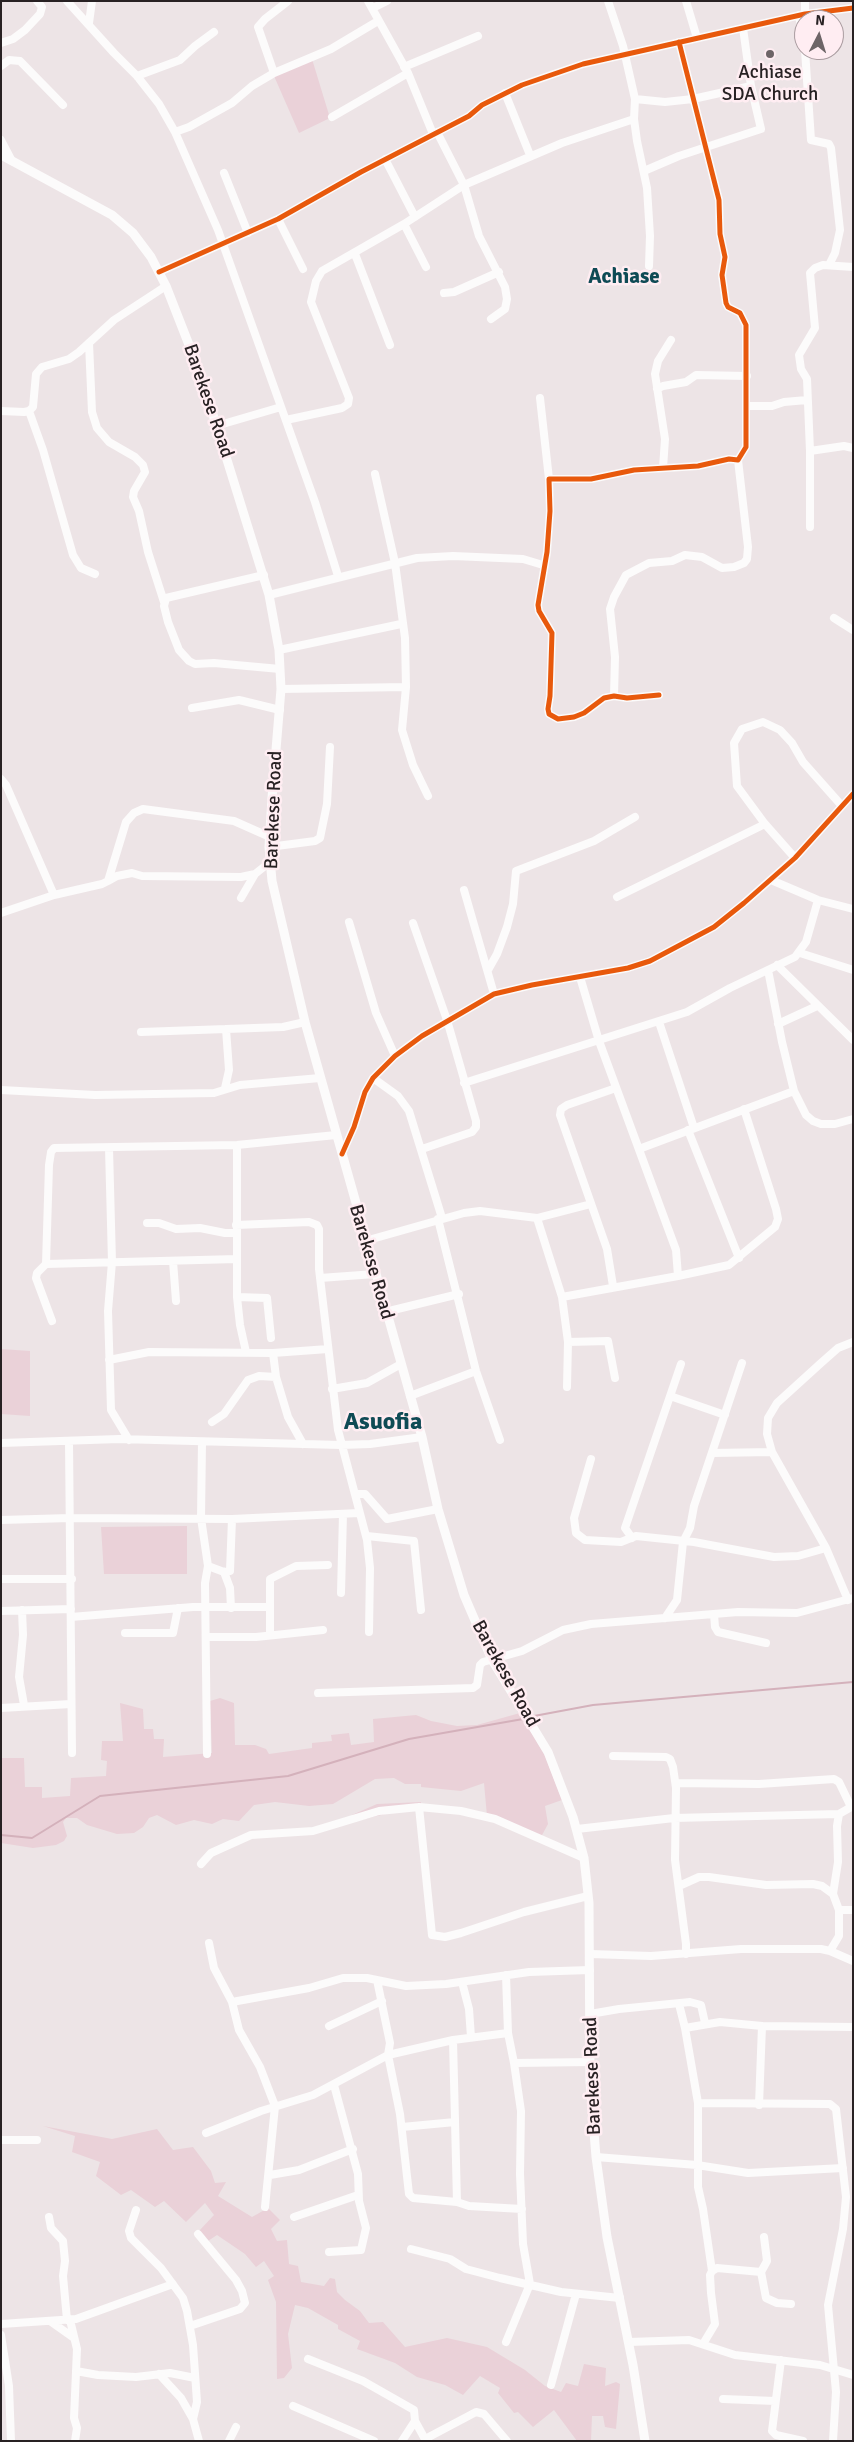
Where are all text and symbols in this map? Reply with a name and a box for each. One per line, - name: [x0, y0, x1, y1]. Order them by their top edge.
- north arrow: [794, 10, 844, 60]
- text: N: [815, 12, 826, 29]
- marker: Achiase SDA Church: [764, 48, 776, 60]
- place label: Achiase SDA Church: [722, 62, 818, 106]
- district label: Achiase: [588, 264, 660, 290]
- street label: Barekese Road: [178, 341, 238, 461]
- street label: Barekese Road: [261, 750, 287, 870]
- street label: Barekese Road: [344, 1202, 398, 1322]
- district label: Asuofia: [344, 1409, 422, 1437]
- street label: Barekese Road: [466, 1617, 544, 1731]
- street label: Barekese Road: [580, 2016, 606, 2136]

